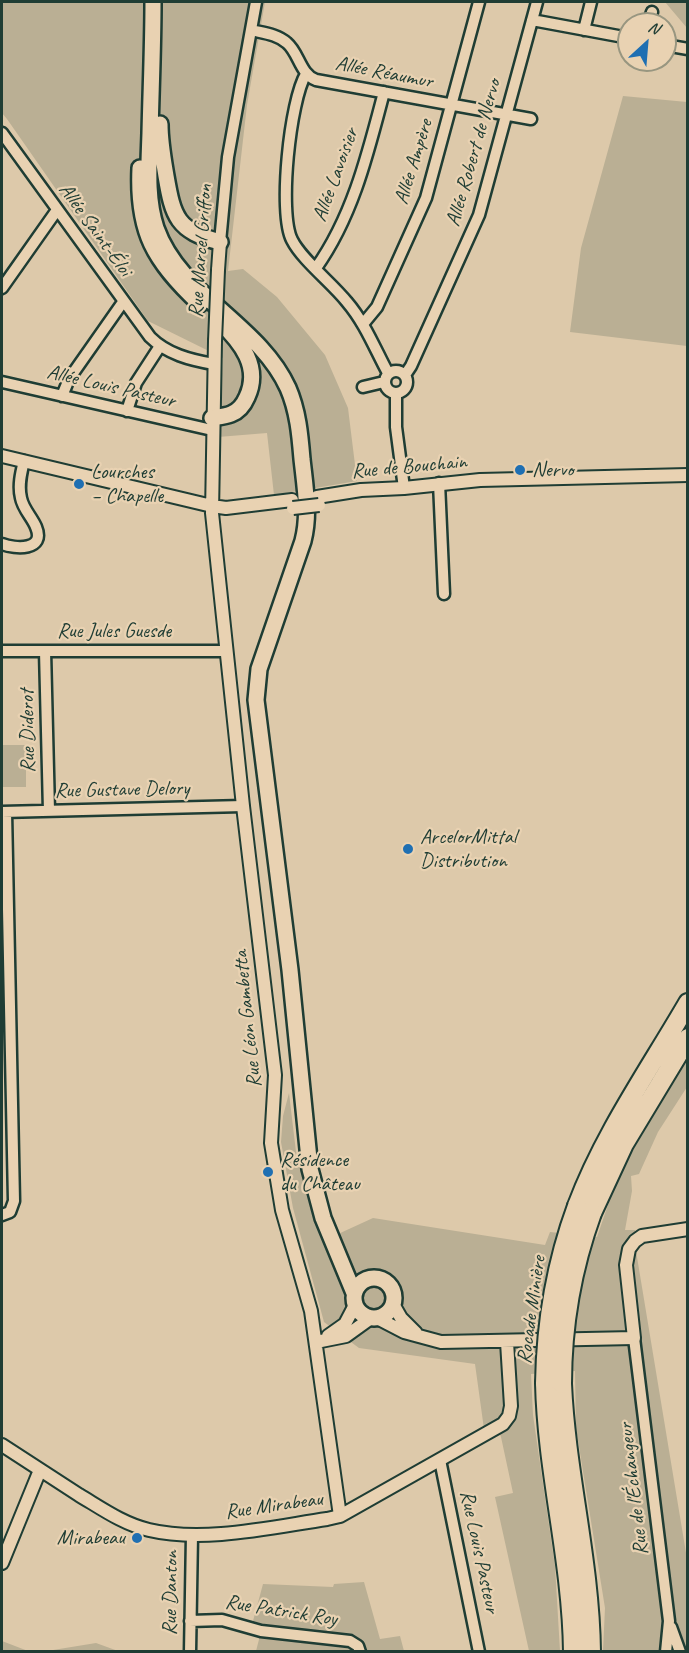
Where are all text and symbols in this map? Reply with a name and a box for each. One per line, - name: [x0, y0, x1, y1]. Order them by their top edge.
- north arrow: [617, 12, 677, 72]
- text: N: [645, 16, 663, 39]
- street label: Allée Réaumur: [333, 51, 435, 95]
- street label: Allée Robert de Nervo: [441, 76, 507, 230]
- street label: Allée Ampère: [389, 116, 439, 208]
- street label: Allée Lavoisier: [307, 125, 365, 225]
- street label: Allée Saint-Éloi: [53, 178, 137, 282]
- street label: Rue Marcel Griffon: [184, 183, 218, 319]
- street label: Allée Louis Pasteur: [44, 360, 178, 414]
- street label: Rue de Bouchain: [350, 449, 468, 485]
- place label: Nervo: [532, 457, 574, 483]
- place label: Lourches – Chapelle: [91, 459, 163, 509]
- marker: Nervo: [513, 463, 527, 477]
- marker: Lourches – Chapelle: [72, 477, 86, 491]
- street label: Rue Jules Guesde: [57, 618, 171, 644]
- street label: Rue Diderot: [15, 689, 41, 773]
- street label: Rue Gustave Delory: [54, 776, 190, 804]
- place label: ArcelorMittal Distribution: [420, 824, 516, 874]
- marker: ArcelorMittal Distribution: [401, 842, 415, 856]
- street label: Rue Léon Gambetta: [228, 949, 268, 1089]
- place label: Résidence du Château: [280, 1147, 360, 1197]
- marker: Résidence du Château: [261, 1165, 275, 1179]
- street label: Rocade Minière: [512, 1255, 552, 1365]
- street label: Rue de l'Échangeur: [613, 1421, 655, 1557]
- street label: Rue Mirabeau: [223, 1487, 325, 1525]
- street label: Rue Louis Pasteur: [454, 1488, 504, 1616]
- place label: Mirabeau: [57, 1525, 125, 1551]
- marker: Mirabeau: [130, 1531, 144, 1545]
- street label: Rue Danton: [158, 1550, 184, 1636]
- street label: Rue Patrick Roy: [223, 1590, 339, 1632]

